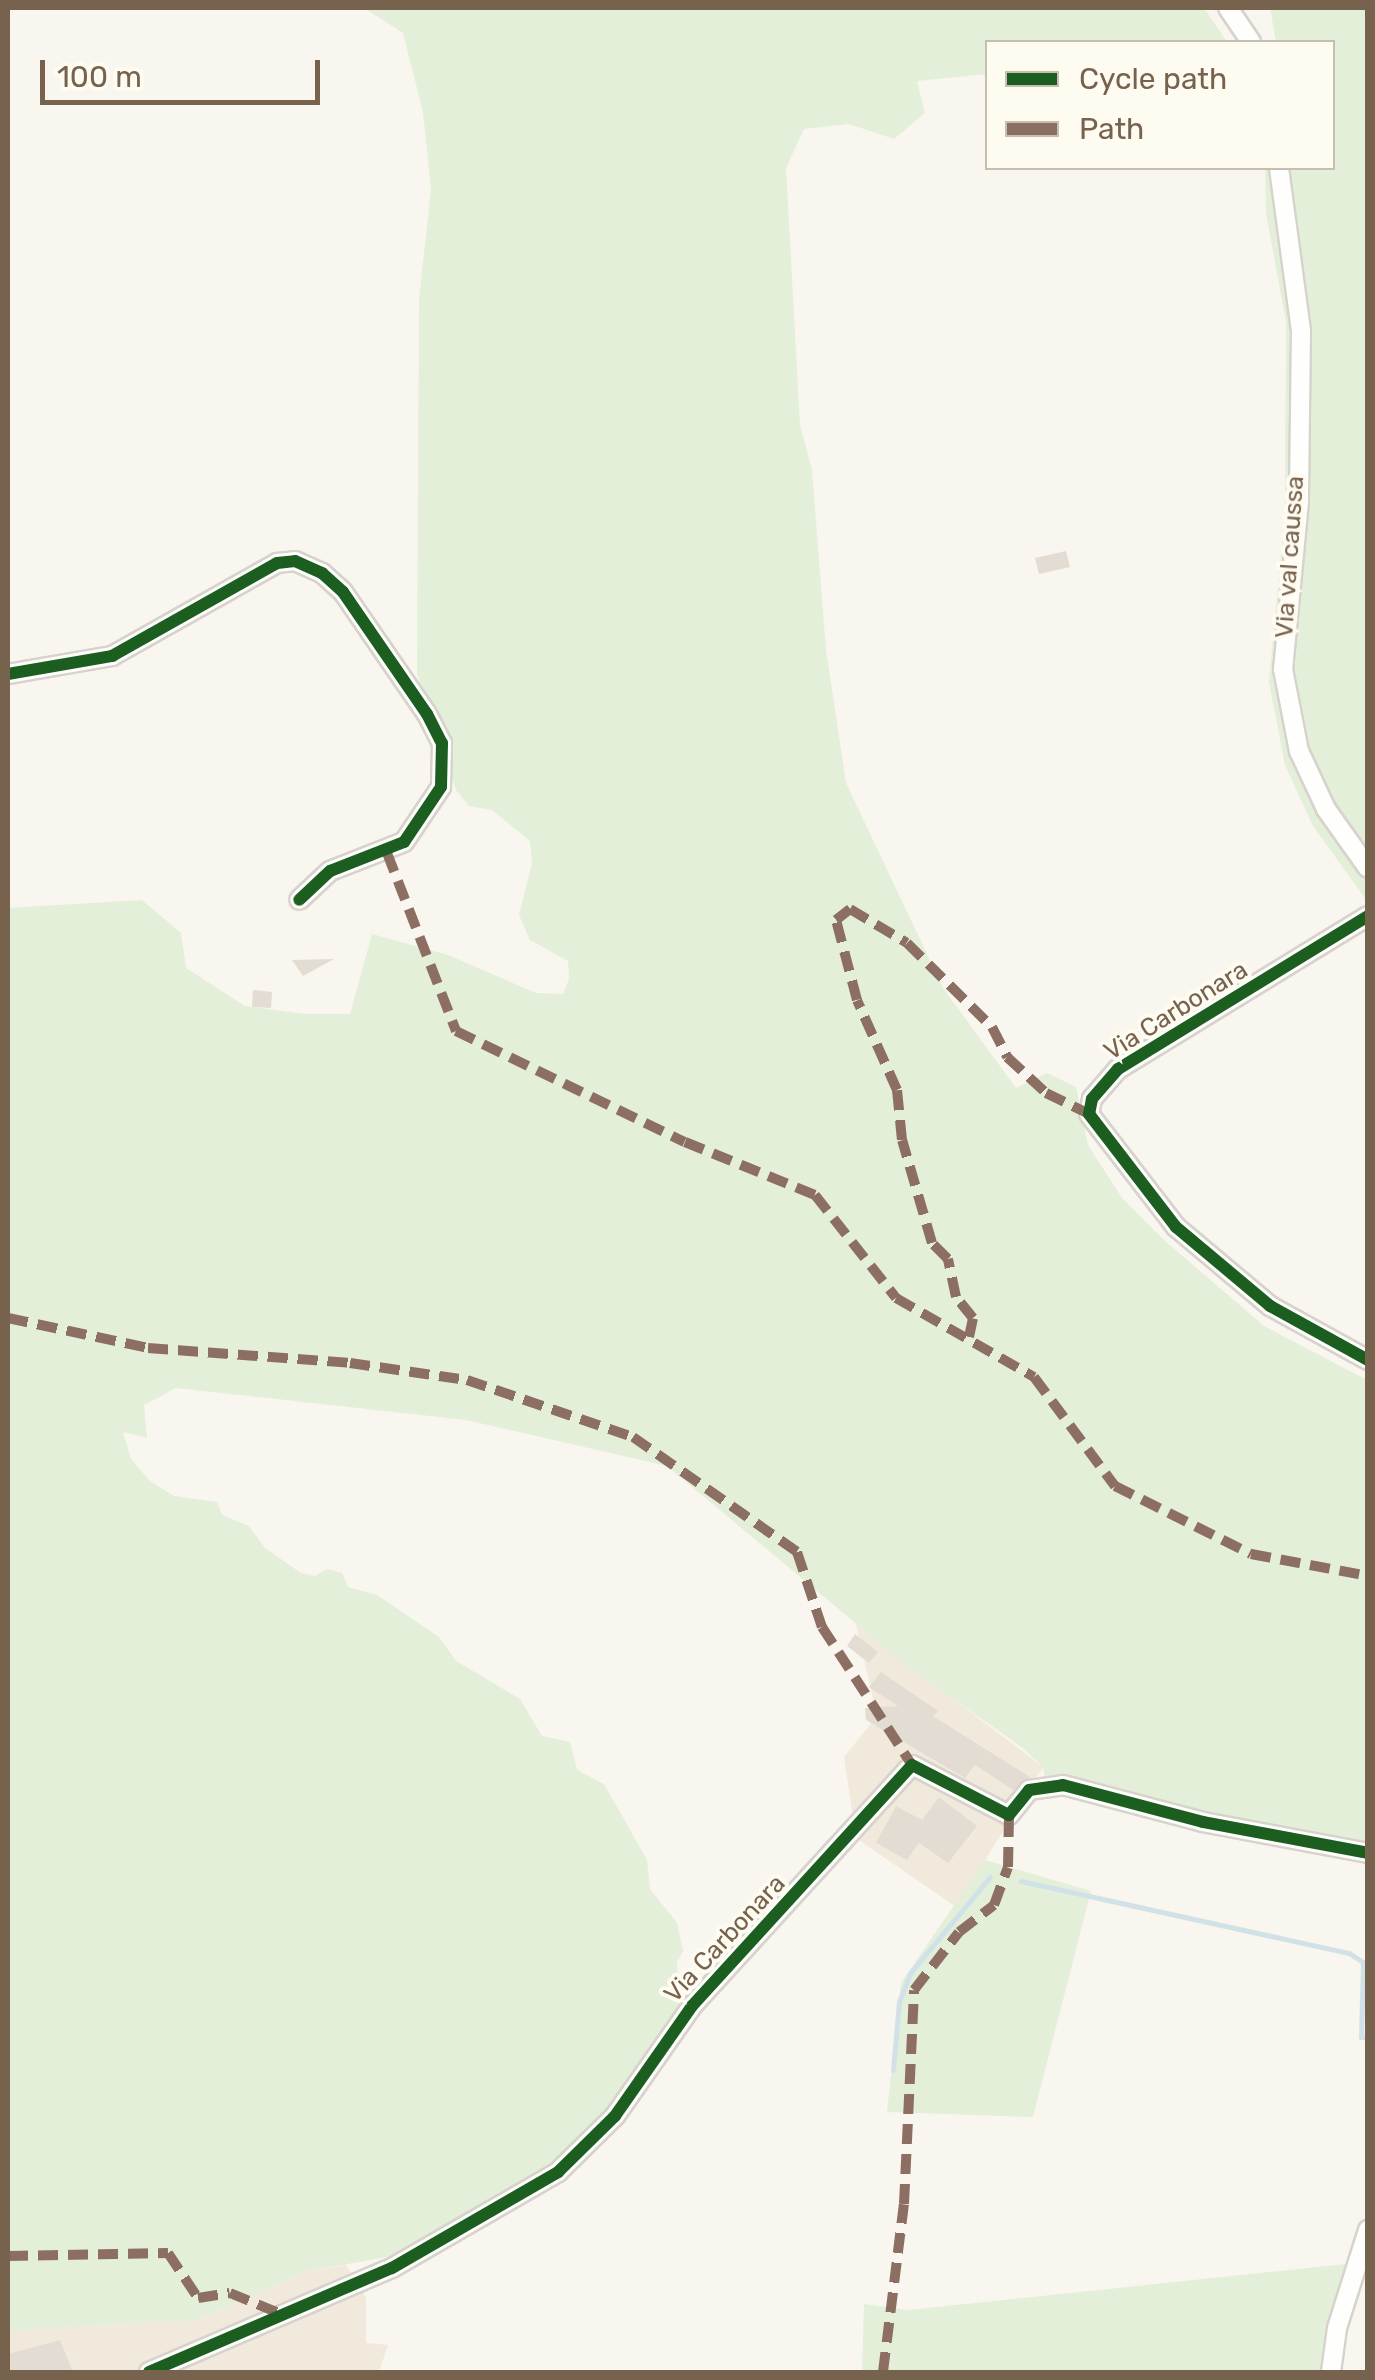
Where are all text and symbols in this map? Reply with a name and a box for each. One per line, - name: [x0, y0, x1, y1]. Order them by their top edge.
- scale bar: [45, 40, 325, 102]
- legend: [985, 40, 1335, 170]
- text: 100 m: [57, 59, 142, 95]
- text: Cycle path: [1079, 61, 1227, 97]
- text: Path: [1079, 111, 1144, 147]
- street label: Via val caussa: [1269, 474, 1311, 640]
- street label: Via Carbonara: [1099, 955, 1253, 1067]
- street label: Via Carbonara: [658, 1869, 792, 2009]

